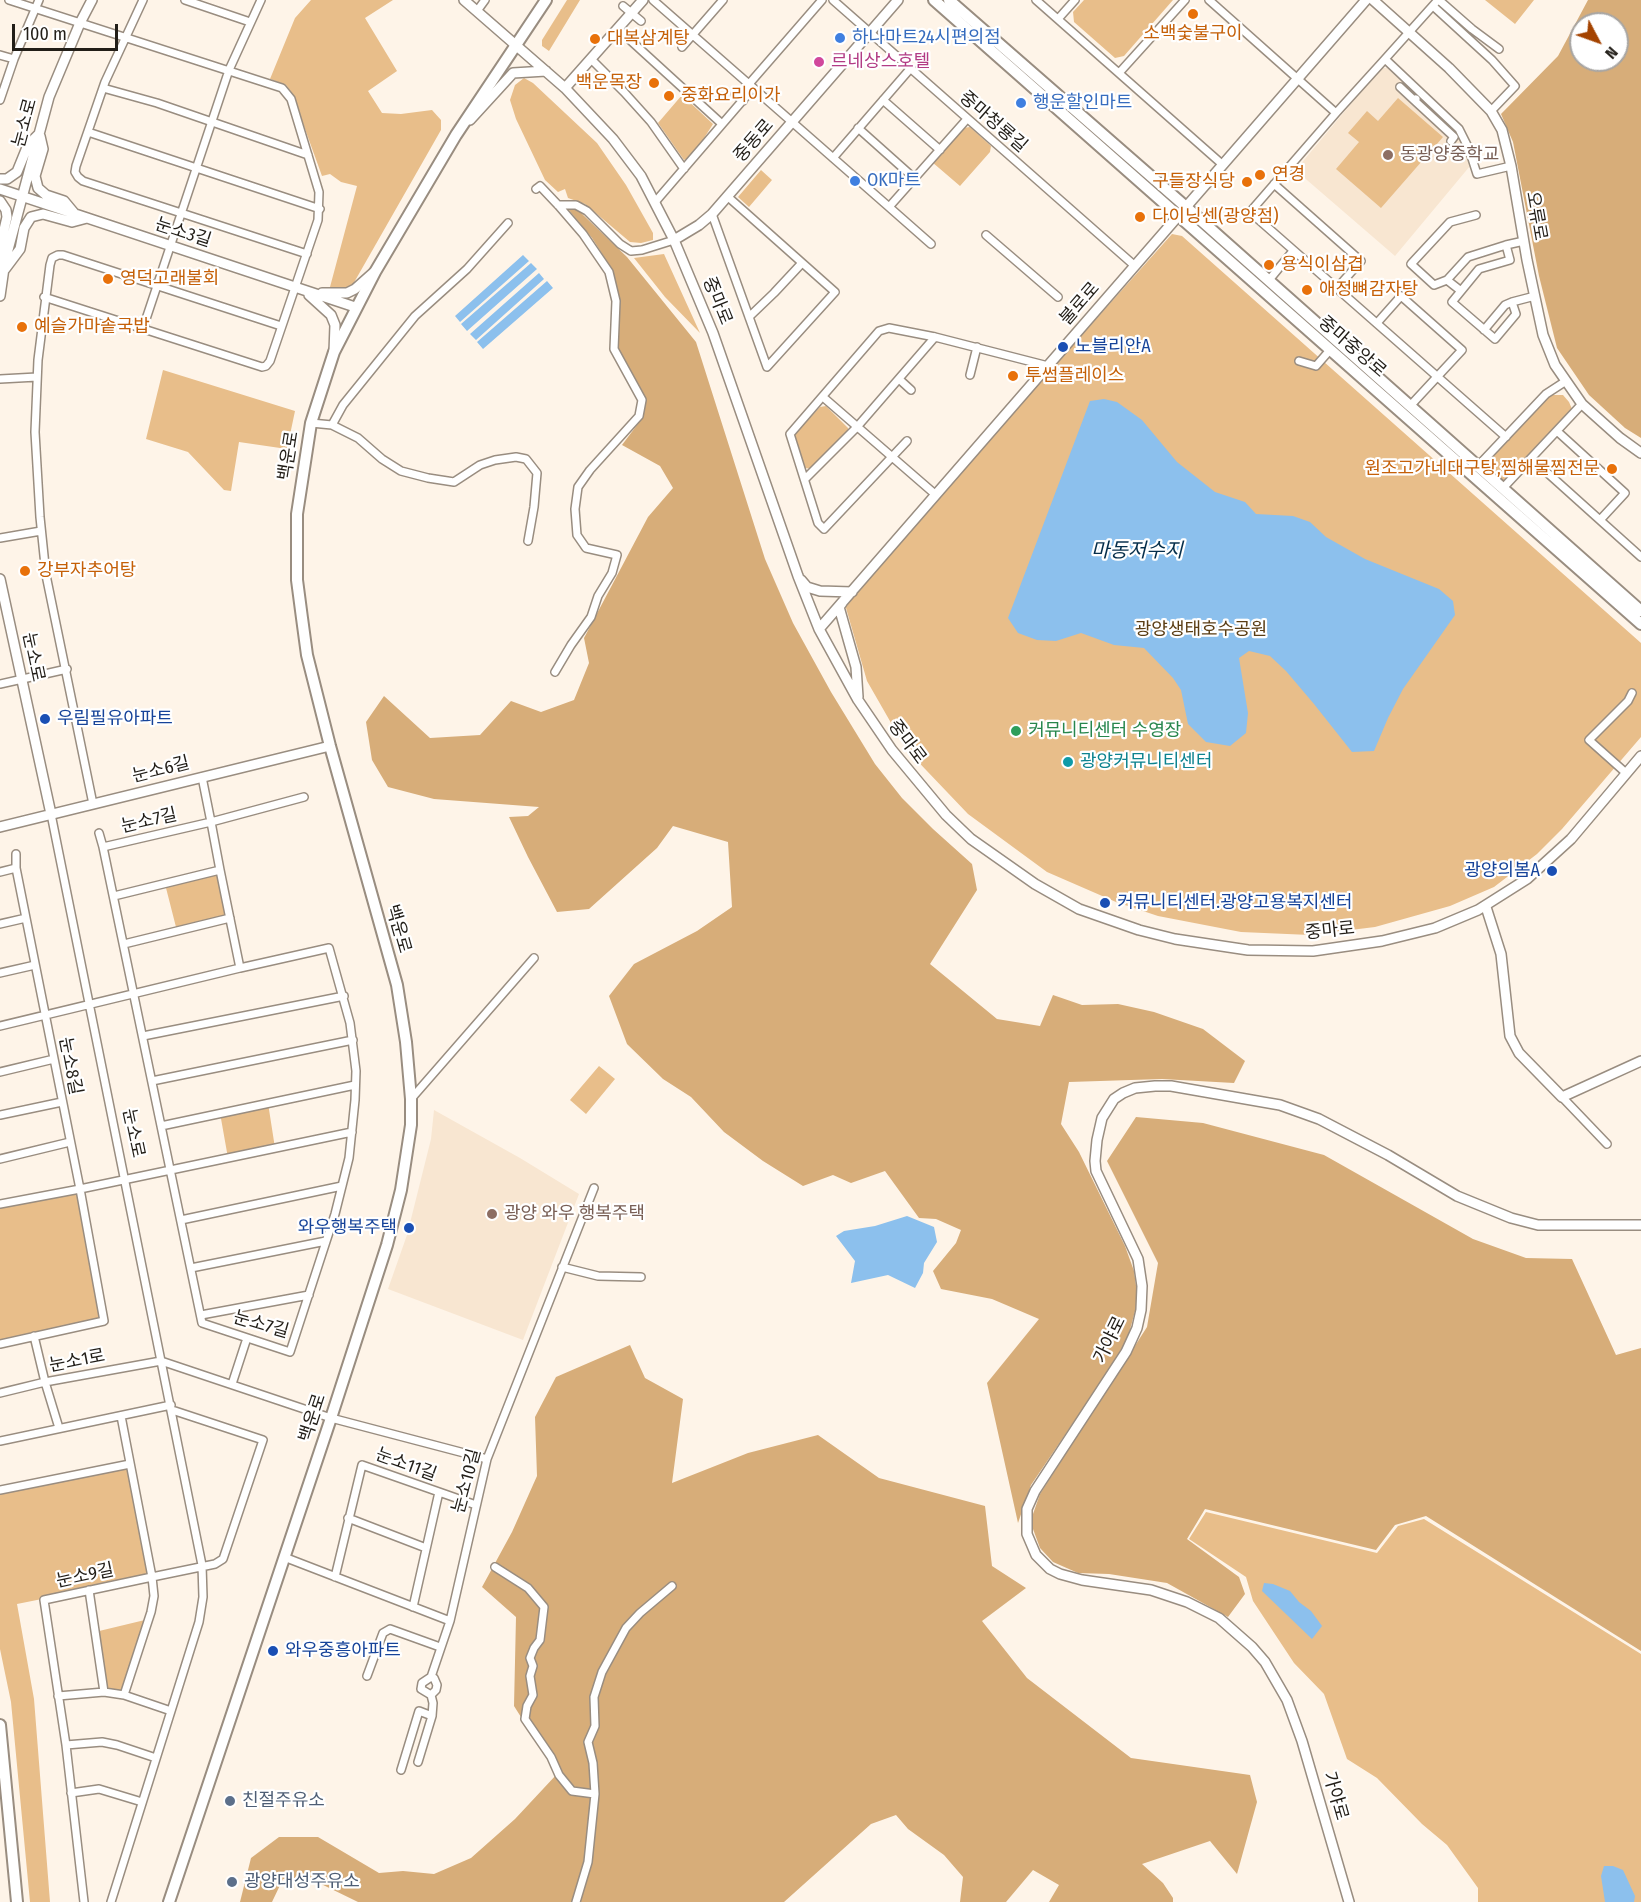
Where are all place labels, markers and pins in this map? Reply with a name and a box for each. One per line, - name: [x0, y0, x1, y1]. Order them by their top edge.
- marker: 소백숯불구이: [1186, 7, 1200, 21]
- place label: 소백숯불구이: [1143, 23, 1243, 45]
- place label: 하나마트24시편의점: [852, 27, 1001, 49]
- place label: 대복삼계탕: [607, 28, 690, 50]
- marker: 하나마트24시편의점: [833, 31, 847, 45]
- marker: 대복삼계탕: [588, 32, 602, 46]
- place label: 르네상스호텔: [831, 51, 930, 73]
- marker: 르네상스호텔: [812, 55, 826, 69]
- place label: 백운목장: [576, 72, 642, 94]
- marker: 백운목장: [647, 76, 661, 90]
- place label: 중화요리이가: [681, 85, 780, 107]
- marker: 중화요리이가: [662, 89, 676, 103]
- place label: 행운할인마트: [1033, 92, 1132, 114]
- marker: 행운할인마트: [1014, 96, 1028, 110]
- place label: 동광양중학교: [1400, 144, 1499, 166]
- marker: 동광양중학교: [1381, 148, 1395, 162]
- place label: 연경: [1272, 164, 1305, 186]
- marker: 연경: [1253, 168, 1267, 182]
- place label: OK마트: [867, 170, 921, 192]
- place label: 구들장식당: [1152, 171, 1235, 193]
- marker: OK마트: [848, 174, 862, 188]
- marker: 구들장식당: [1240, 175, 1254, 189]
- place label: 다이닝센(광양점): [1152, 206, 1279, 228]
- marker: 다이닝센(광양점): [1133, 210, 1147, 224]
- place label: 용식이삼겹: [1281, 254, 1364, 276]
- marker: 용식이삼겹: [1262, 258, 1276, 272]
- place label: 영덕고래불회: [120, 268, 219, 290]
- marker: 영덕고래불회: [101, 272, 115, 286]
- place label: 애정뼈감자탕: [1319, 279, 1418, 301]
- marker: 애정뼈감자탕: [1300, 283, 1314, 297]
- place label: 예슬가마솥국밥: [34, 316, 150, 338]
- marker: 예슬가마솥국밥: [15, 320, 29, 334]
- place label: 노블리안A: [1075, 336, 1151, 358]
- marker: 노블리안A: [1056, 340, 1070, 354]
- place label: 투썸플레이스: [1025, 365, 1124, 387]
- marker: 투썸플레이스: [1006, 369, 1020, 383]
- place label: 원조고가네대구탕,찜해물찜전문: [1364, 458, 1600, 480]
- marker: 원조고가네대구탕,찜해물찜전문: [1605, 462, 1619, 476]
- place label: 강부자추어탕: [37, 560, 136, 582]
- marker: 강부자추어탕: [18, 564, 32, 578]
- place label: 우림필유아파트: [57, 708, 173, 730]
- marker: 우림필유아파트: [38, 712, 52, 726]
- place label: 커뮤니티센터 수영장: [1028, 720, 1181, 742]
- marker: 커뮤니티센터 수영장: [1009, 724, 1023, 738]
- place label: 광양커뮤니티센터: [1080, 751, 1212, 773]
- marker: 광양커뮤니티센터: [1061, 755, 1075, 769]
- place label: 광양의봄A: [1464, 860, 1540, 882]
- marker: 광양의봄A: [1545, 864, 1559, 878]
- place label: 커뮤니티센터.광양고용복지센터: [1117, 892, 1353, 914]
- marker: 커뮤니티센터.광양고용복지센터: [1098, 896, 1112, 910]
- place label: 광양 와우 행복주택: [504, 1203, 645, 1225]
- marker: 광양 와우 행복주택: [485, 1207, 499, 1221]
- place label: 와우행복주택: [298, 1217, 397, 1239]
- marker: 와우행복주택: [402, 1221, 416, 1235]
- place label: 와우중흥아파트: [285, 1640, 401, 1662]
- marker: 와우중흥아파트: [266, 1644, 280, 1658]
- place label: 친절주유소: [242, 1790, 325, 1812]
- marker: 친절주유소: [223, 1794, 237, 1808]
- place label: 광양대성주유소: [244, 1871, 360, 1893]
- marker: 광양대성주유소: [225, 1875, 239, 1889]

